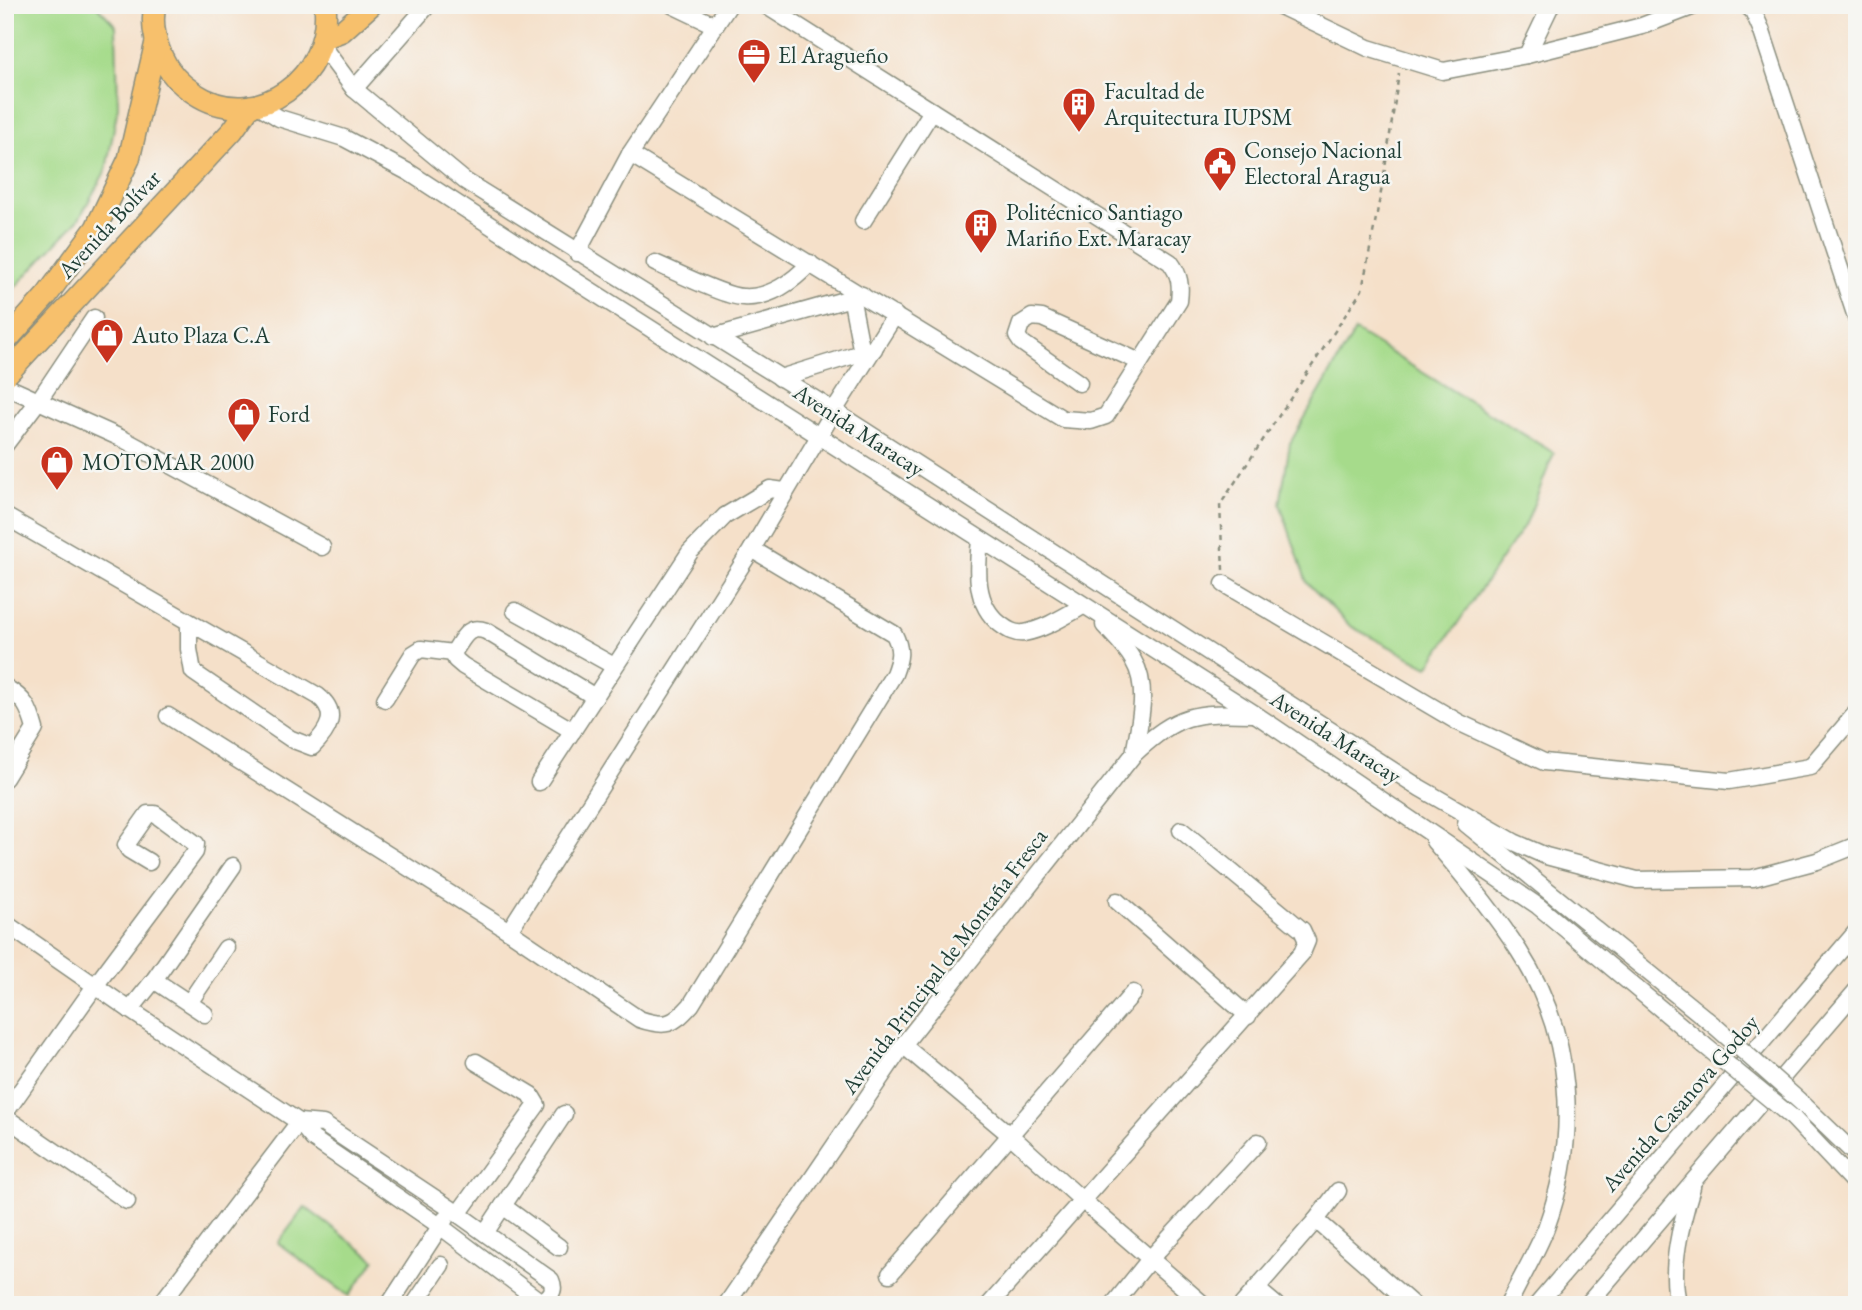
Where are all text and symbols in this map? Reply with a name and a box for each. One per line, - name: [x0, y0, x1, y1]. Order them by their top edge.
- office icon: El Aragueño: [735, 36, 773, 85]
- place label: El Aragueño: [778, 40, 889, 70]
- place label: Facultad de Arquitectura IUPSM: [1103, 76, 1292, 132]
- building icon: Facultad de Arquitectura IUPSM: [1060, 85, 1098, 134]
- place label: Consejo Nacional Electoral Aragua: [1244, 135, 1403, 191]
- public building icon: Consejo Nacional Electoral Aragua: [1201, 144, 1239, 193]
- street label: Avenida Bolívar: [50, 163, 167, 286]
- place label: Politécnico Santiago Mariño Ext. Maracay: [1006, 197, 1192, 253]
- building icon: Politécnico Santiago Mariño Ext. Maracay: [962, 206, 1000, 255]
- shop icon: Auto Plaza C.A: [88, 316, 126, 365]
- place label: Auto Plaza C.A: [131, 320, 271, 350]
- street label: Avenida Maracay: [787, 376, 931, 484]
- shop icon: Ford: [225, 395, 263, 444]
- place label: Ford: [268, 399, 310, 429]
- shop icon: MOTOMAR 2000: [38, 443, 76, 492]
- place label: MOTOMAR 2000: [82, 447, 254, 477]
- street label: Avenida Maracay: [1264, 683, 1408, 791]
- street label: Avenida Principal de Montaña Fresca: [834, 821, 1054, 1101]
- street label: Avenida Casanova Godoy: [1594, 1007, 1766, 1199]

